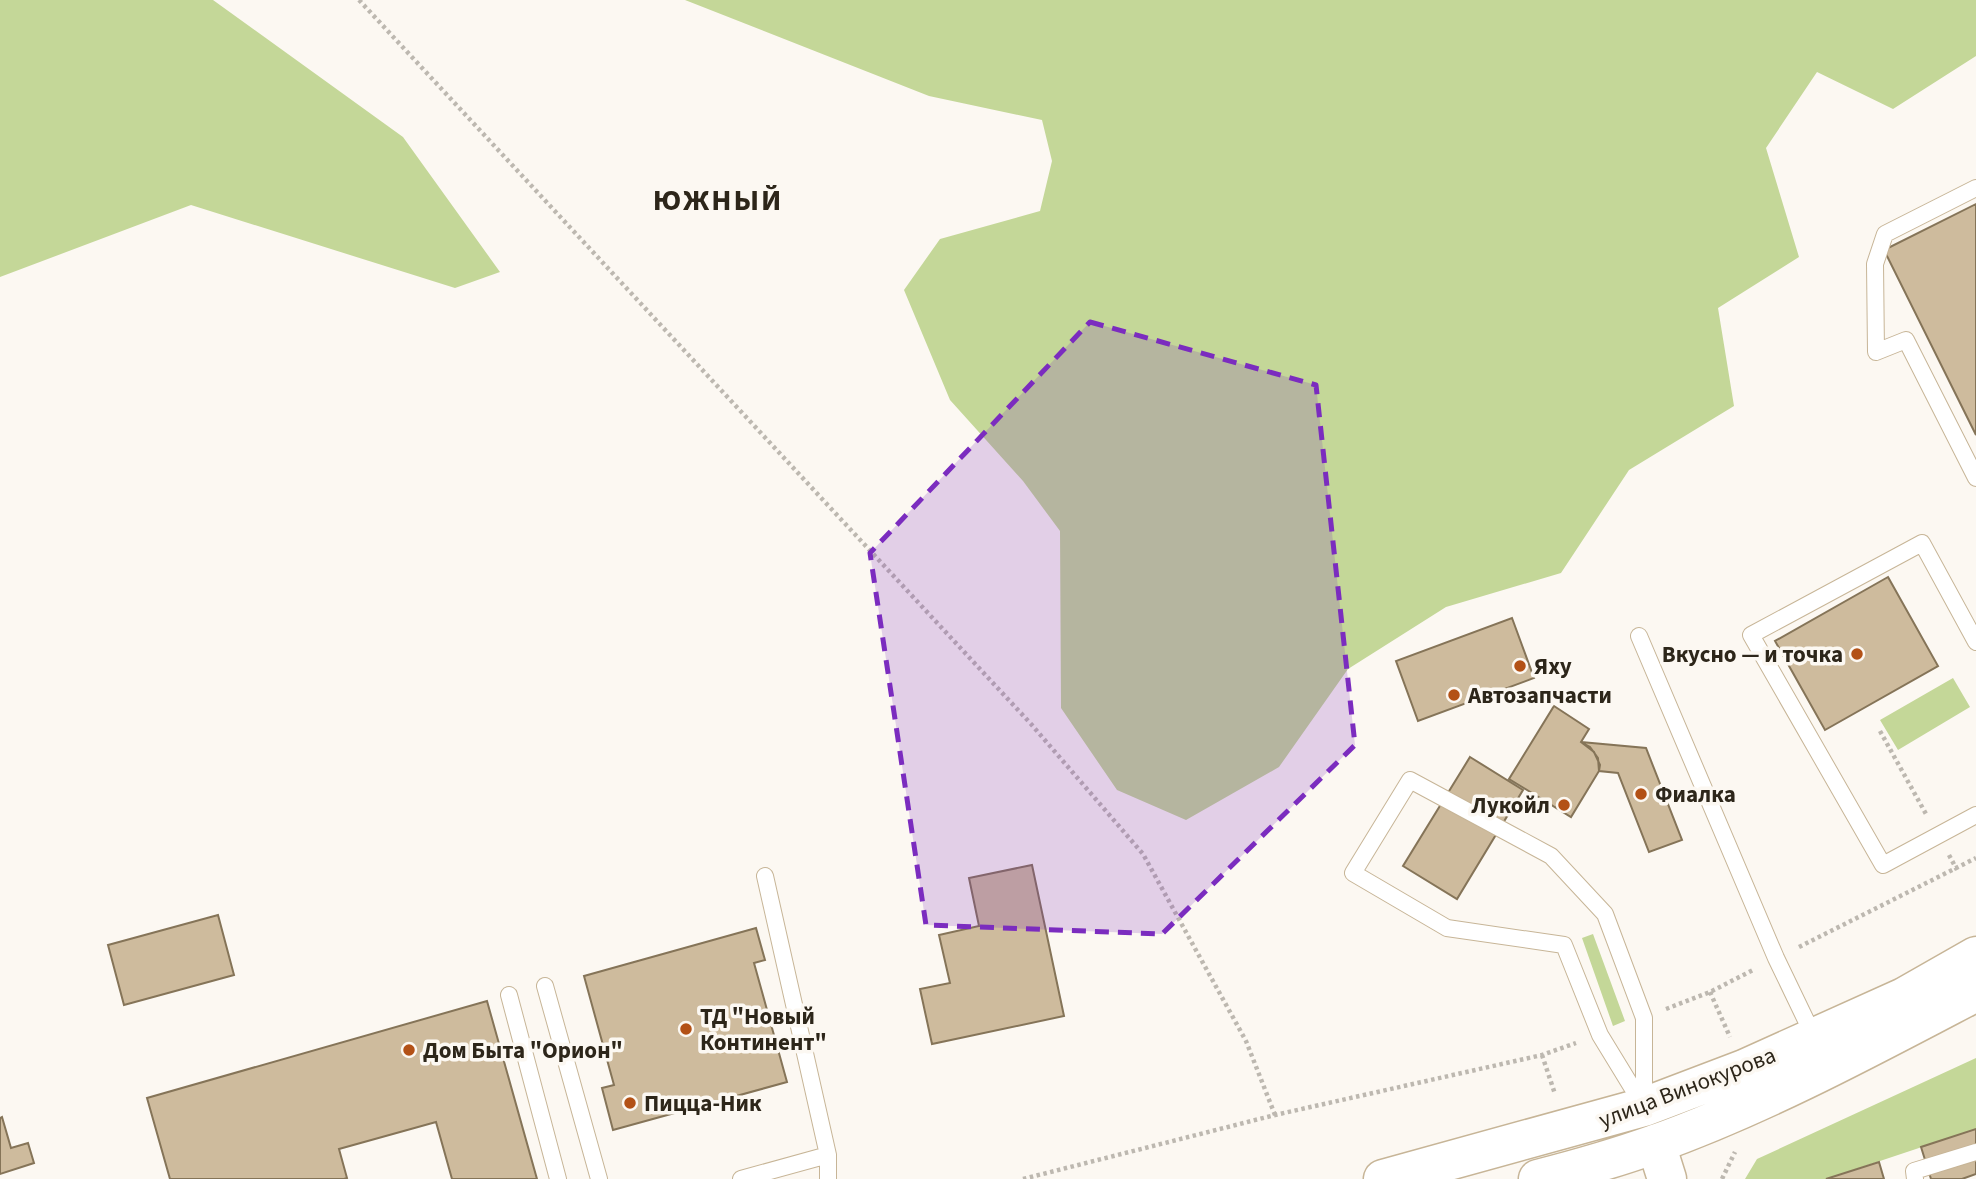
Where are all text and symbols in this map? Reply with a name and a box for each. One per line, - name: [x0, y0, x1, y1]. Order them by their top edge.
- district label: ЮЖНЫЙ: [653, 179, 783, 222]
- place label: Вкусно — и точка: [1662, 638, 1843, 671]
- marker: Вкусно — и точка: [1849, 646, 1865, 662]
- place label: Яху: [1534, 650, 1572, 683]
- marker: Яху: [1512, 658, 1528, 674]
- place label: Автозапчасти: [1467, 679, 1612, 712]
- marker: Автозапчасти: [1446, 687, 1462, 703]
- place label: Фиалка: [1655, 778, 1736, 811]
- marker: Фиалка: [1633, 786, 1649, 802]
- place label: Лукойл: [1471, 789, 1550, 822]
- marker: Лукойл: [1556, 797, 1572, 813]
- place label: ТД "Новый Континент": [700, 1000, 827, 1059]
- marker: ТД "Новый Континент": [678, 1021, 694, 1037]
- place label: Дом Быта "Орион": [423, 1034, 623, 1067]
- street label: улица Винокурова: [1594, 1039, 1780, 1136]
- marker: Дом Быта "Орион": [401, 1042, 417, 1058]
- place label: Пицца-Ник: [644, 1087, 762, 1120]
- marker: Пицца-Ник: [622, 1095, 638, 1111]

